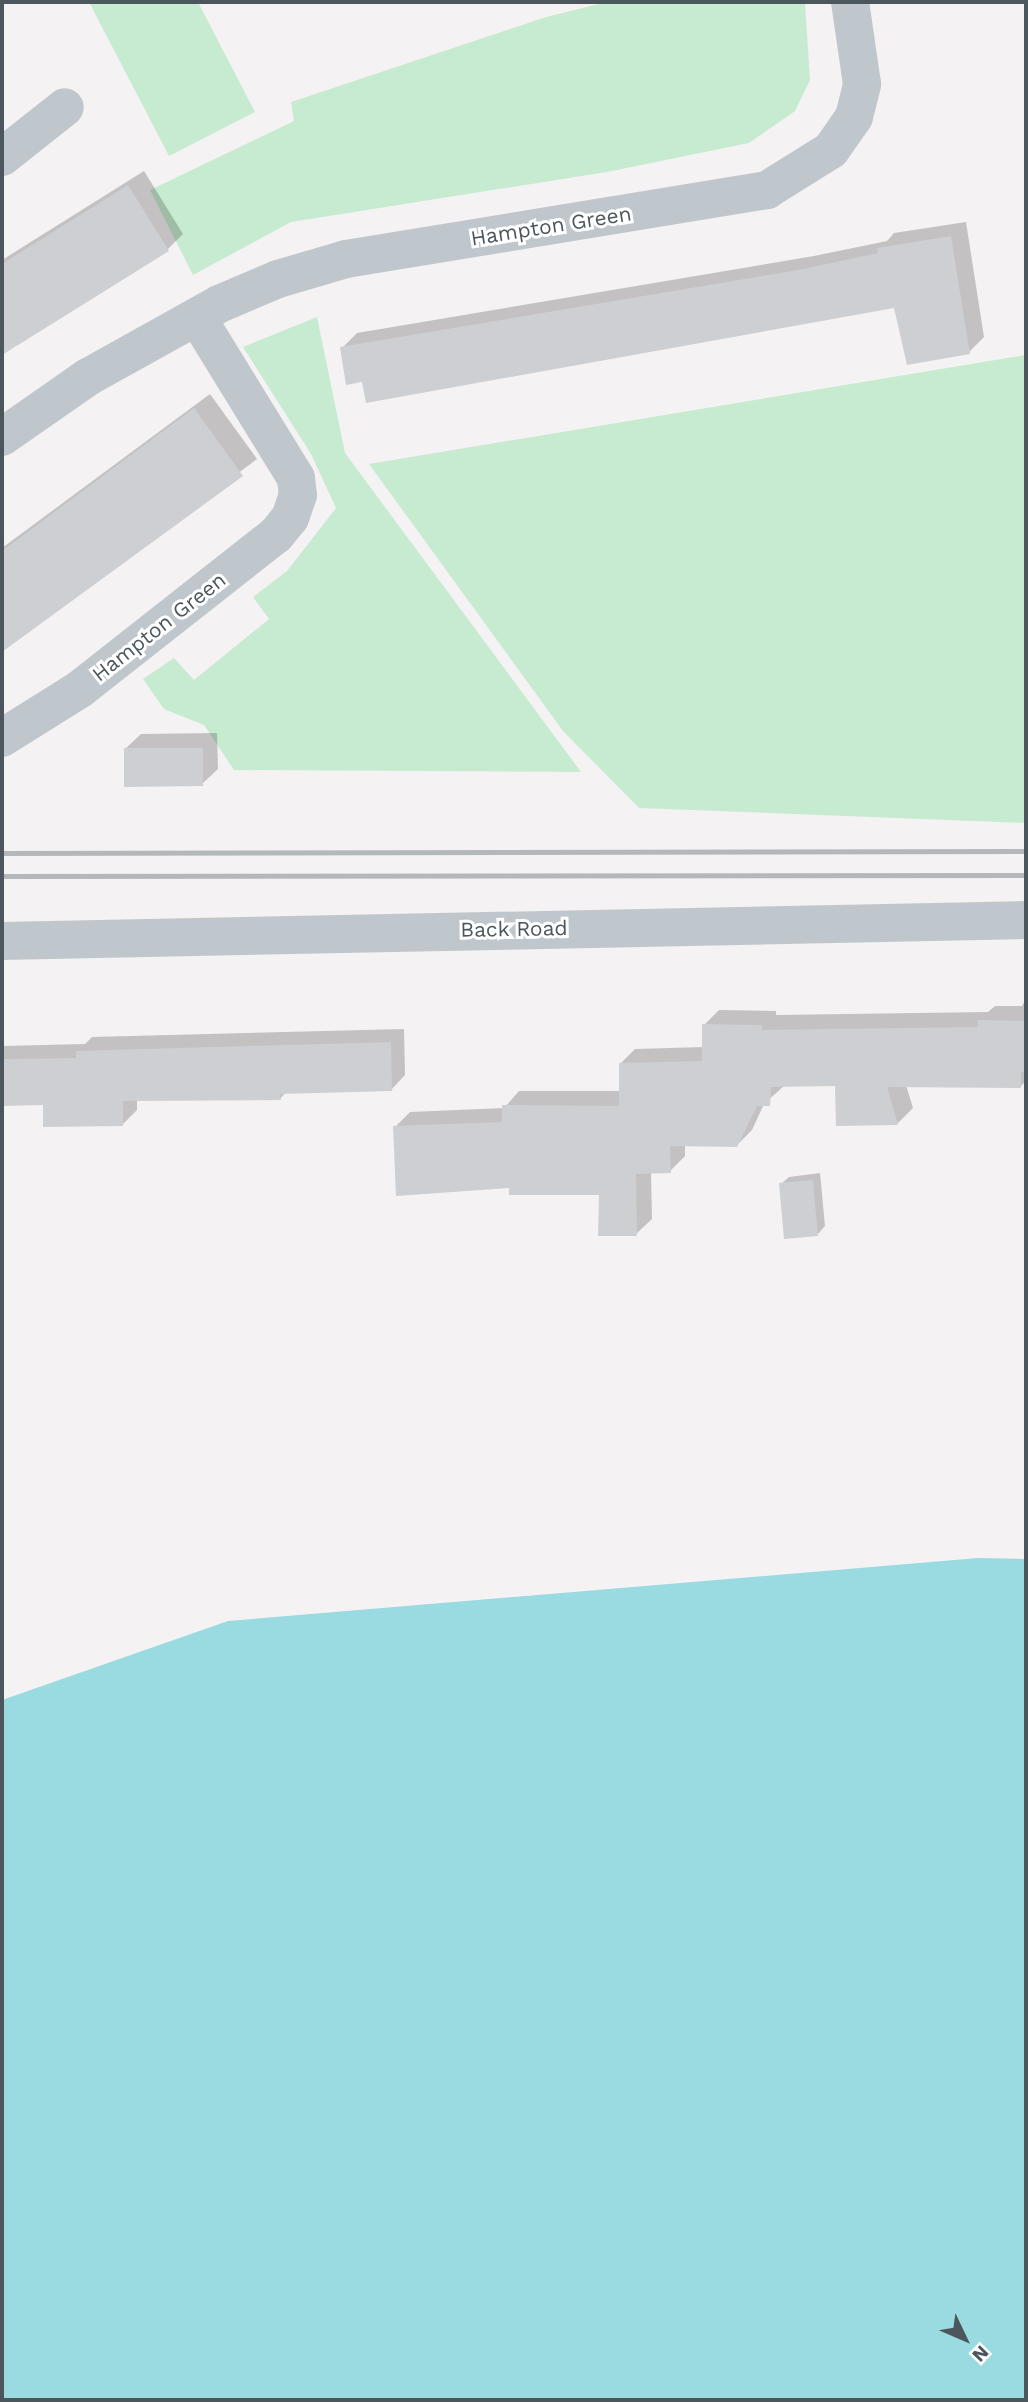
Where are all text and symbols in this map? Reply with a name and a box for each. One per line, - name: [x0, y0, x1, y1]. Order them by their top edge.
- street label: Hampton Green: [469, 201, 633, 251]
- street label: Hampton Green: [87, 567, 231, 687]
- street label: Back Road: [460, 915, 568, 943]
- north arrow: [930, 2304, 1000, 2374]
- text: N: [967, 2341, 994, 2367]

